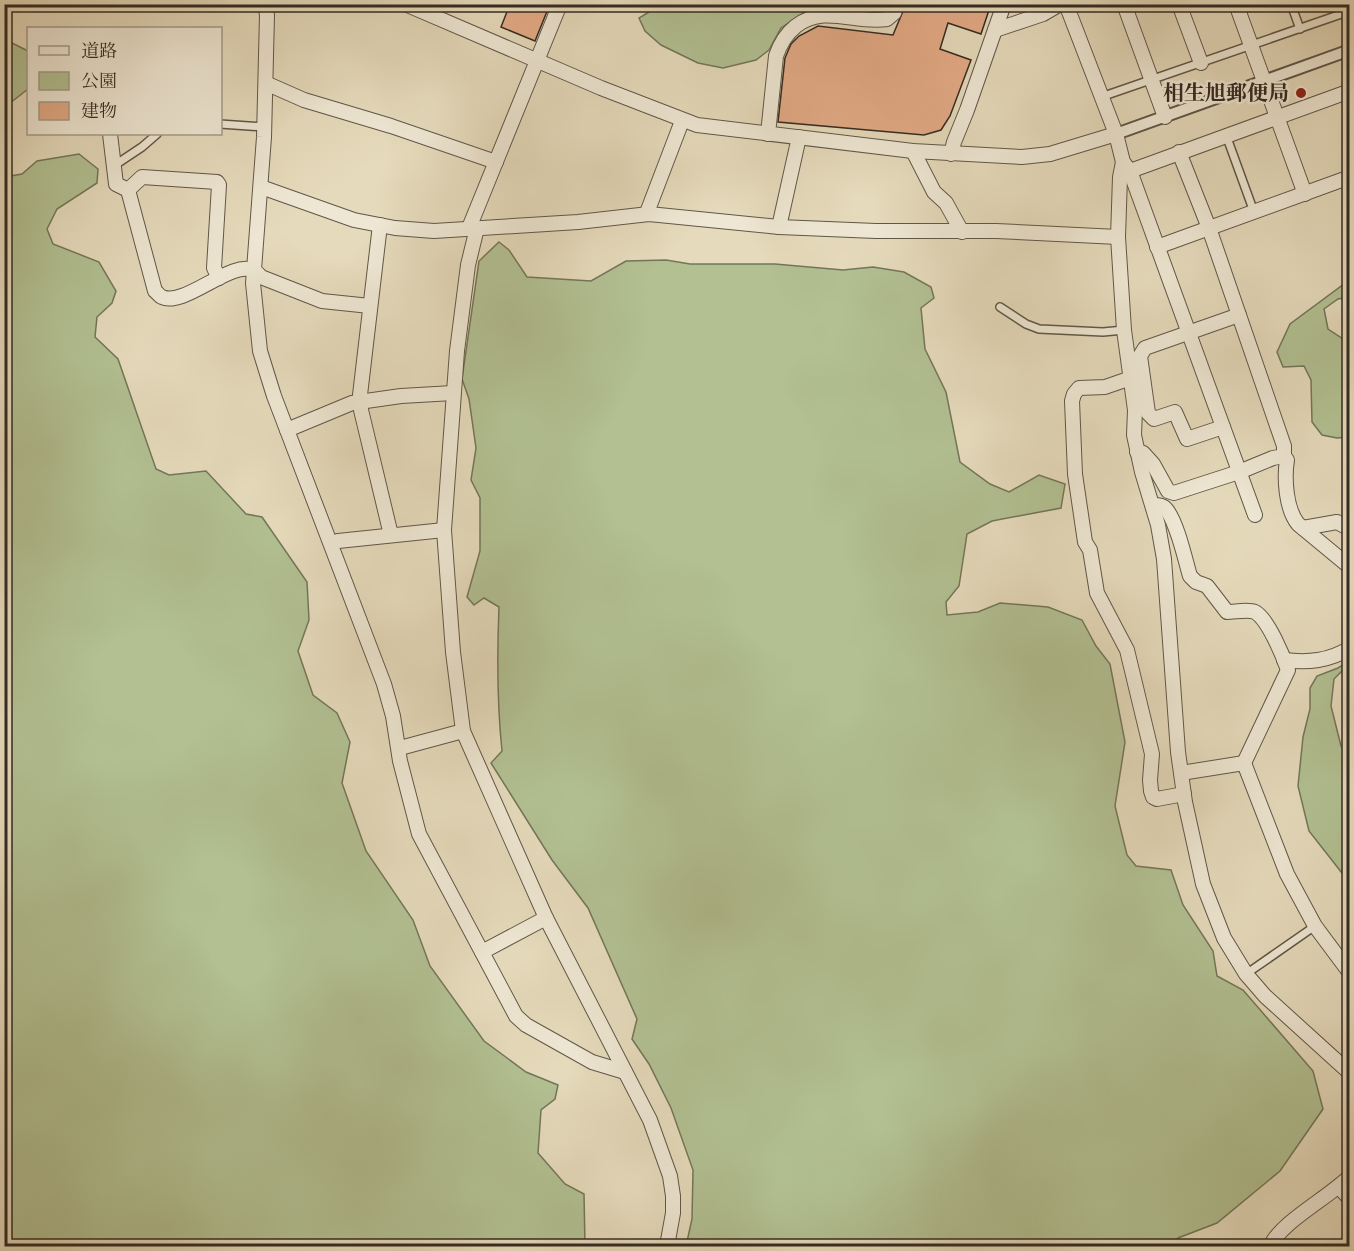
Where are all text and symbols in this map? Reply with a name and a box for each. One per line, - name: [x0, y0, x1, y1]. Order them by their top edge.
- legend: [27, 27, 222, 135]
- text: 道路: [81, 41, 117, 62]
- text: 公園: [81, 71, 117, 92]
- place label: 相生旭郵便局: [1163, 81, 1289, 105]
- marker: 相生旭郵便局: [1294, 86, 1308, 100]
- text: 建物: [81, 101, 117, 122]

